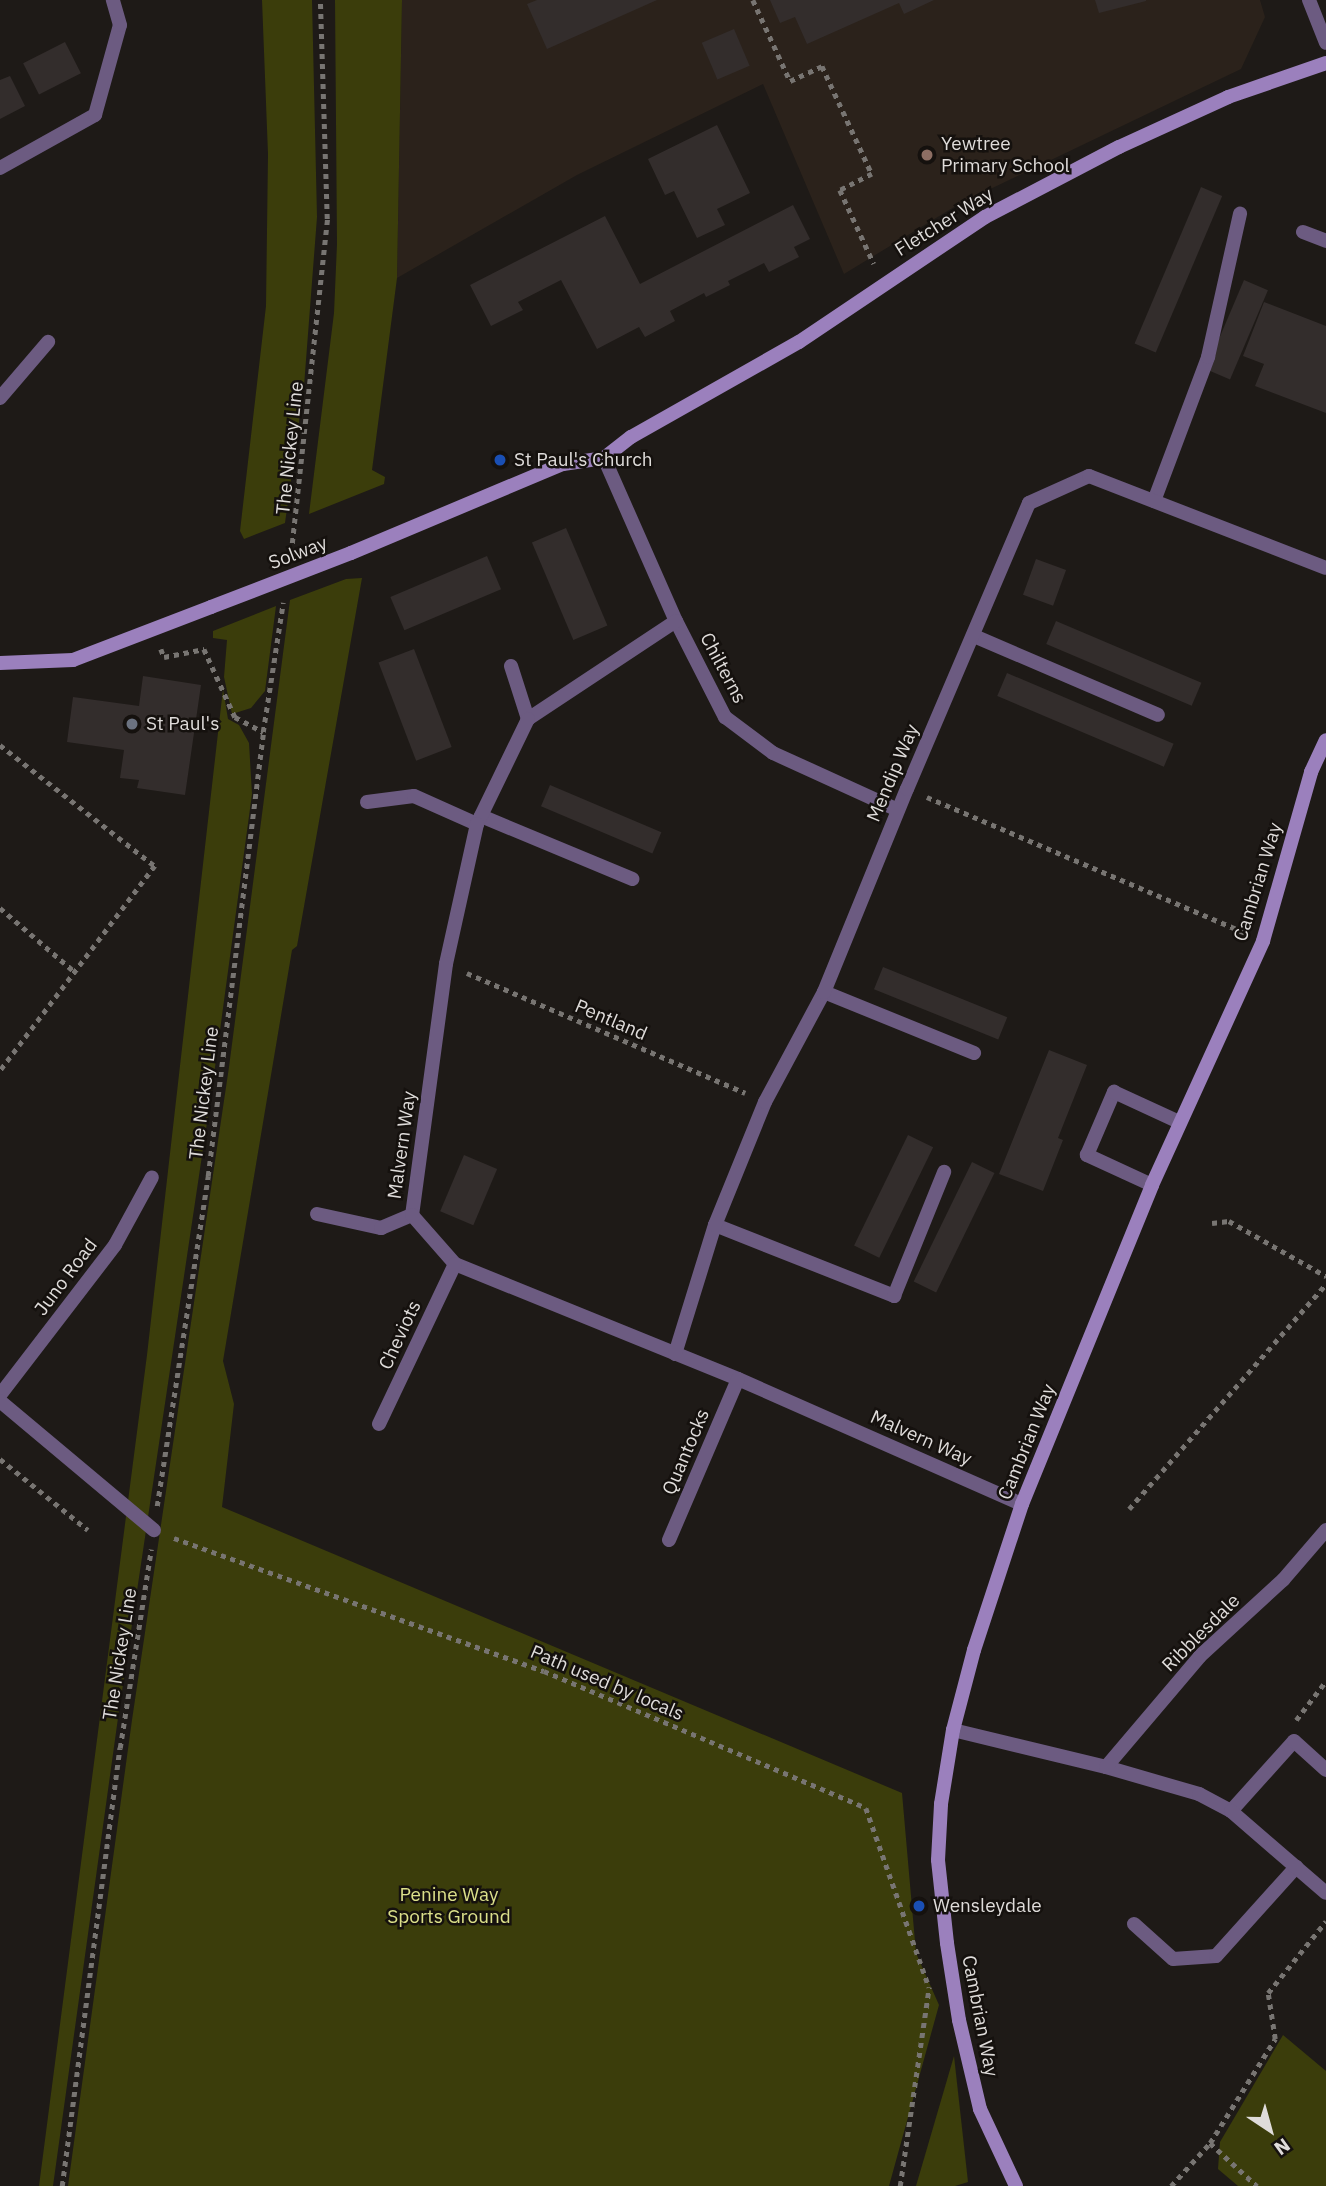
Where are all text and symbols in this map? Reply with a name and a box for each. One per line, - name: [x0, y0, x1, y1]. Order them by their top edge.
- place label: Yewtree Primary School: [941, 133, 1070, 177]
- marker: Yewtree Primary School: [919, 147, 935, 163]
- street label: Fletcher Way: [891, 183, 997, 261]
- street label: The Nickey Line: [272, 380, 308, 516]
- place label: St Paul's Church: [514, 449, 653, 471]
- marker: St Paul's Church: [492, 452, 508, 468]
- street label: Solway: [266, 531, 330, 575]
- street label: Chilterns: [695, 629, 751, 707]
- place label: St Paul's: [146, 713, 219, 735]
- marker: St Paul's: [124, 716, 140, 732]
- street label: Mendip Way: [862, 721, 924, 825]
- street label: Cambrian Way: [1229, 820, 1287, 944]
- street label: Pentland: [571, 995, 651, 1045]
- street label: The Nickey Line: [185, 1025, 223, 1161]
- street label: Malvern Way: [383, 1090, 421, 1200]
- street label: Juno Road: [30, 1234, 102, 1320]
- street label: Cheviots: [374, 1297, 426, 1373]
- street label: Cambrian Way: [993, 1381, 1061, 1503]
- street label: Malvern Way: [867, 1405, 975, 1471]
- street label: Quantocks: [658, 1406, 714, 1498]
- street label: The Nickey Line: [98, 1586, 142, 1722]
- street label: Ribblesdale: [1157, 1589, 1245, 1677]
- street label: Path used by locals: [527, 1640, 687, 1726]
- park label: Penine Way Sports Ground: [387, 1884, 511, 1928]
- place label: Wensleydale: [933, 1895, 1042, 1917]
- marker: Wensleydale: [911, 1898, 927, 1914]
- street label: Cambrian Way: [957, 1953, 1003, 2079]
- north arrow: [1235, 2095, 1305, 2165]
- text: N: [1270, 2133, 1295, 2161]

